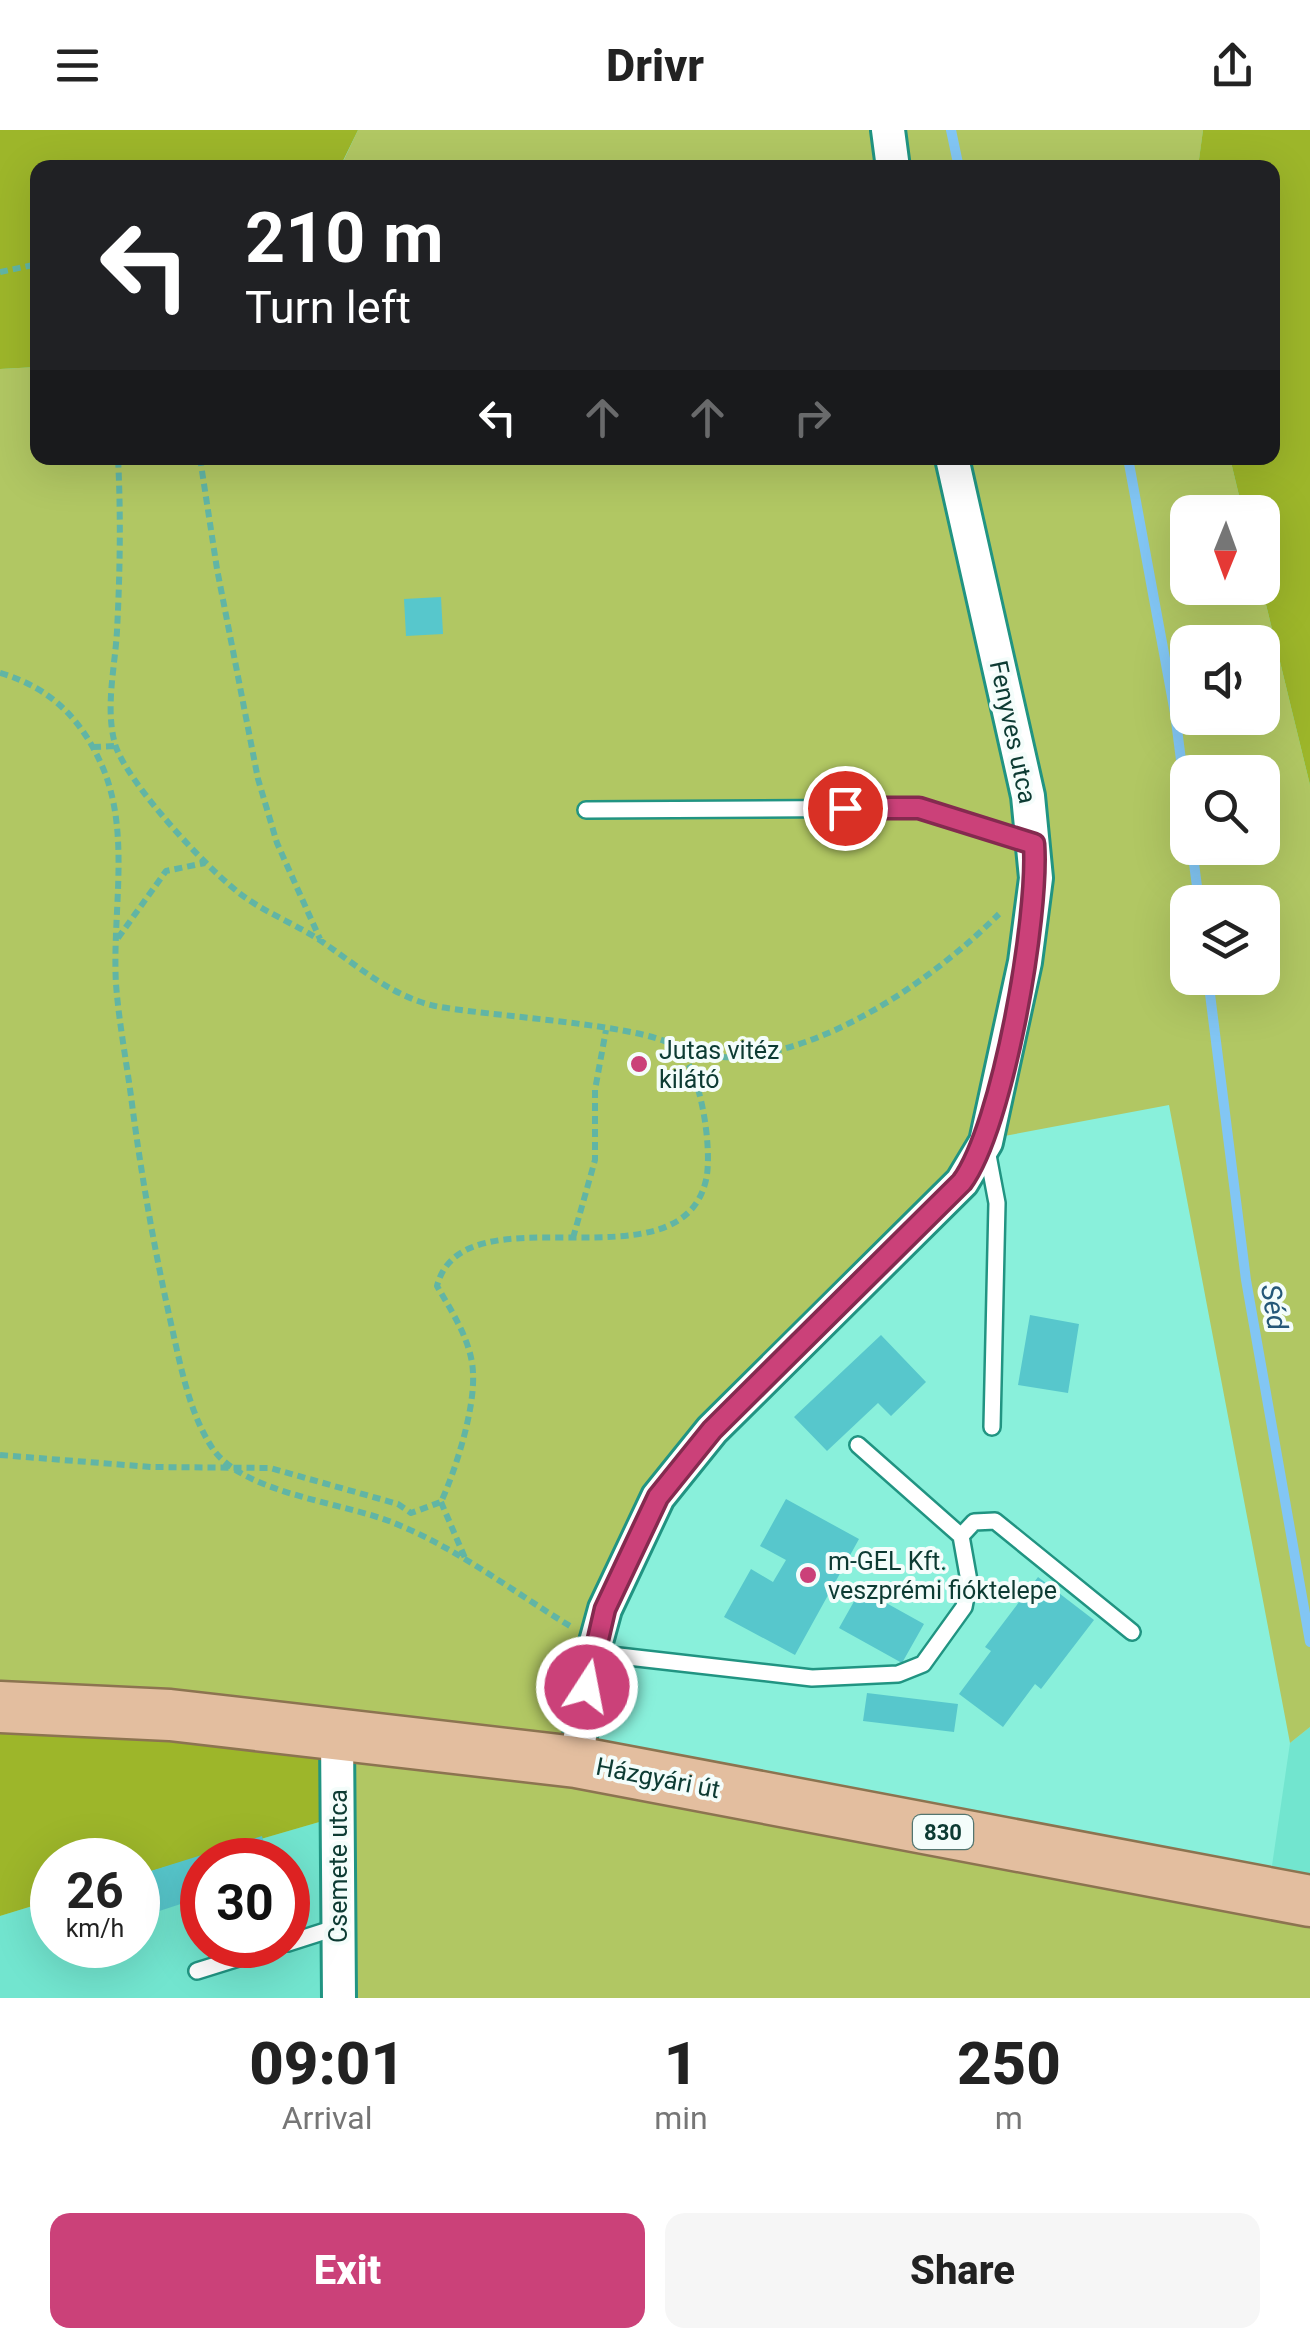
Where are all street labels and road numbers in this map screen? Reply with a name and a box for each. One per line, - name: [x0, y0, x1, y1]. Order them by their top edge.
- street label: Fenyves utca: [984, 658, 1042, 806]
- street label: Házgyári út: [594, 1752, 722, 1804]
- street label: Csemete utca: [324, 1789, 353, 1943]
- road number: 830: [913, 1815, 973, 1849]

